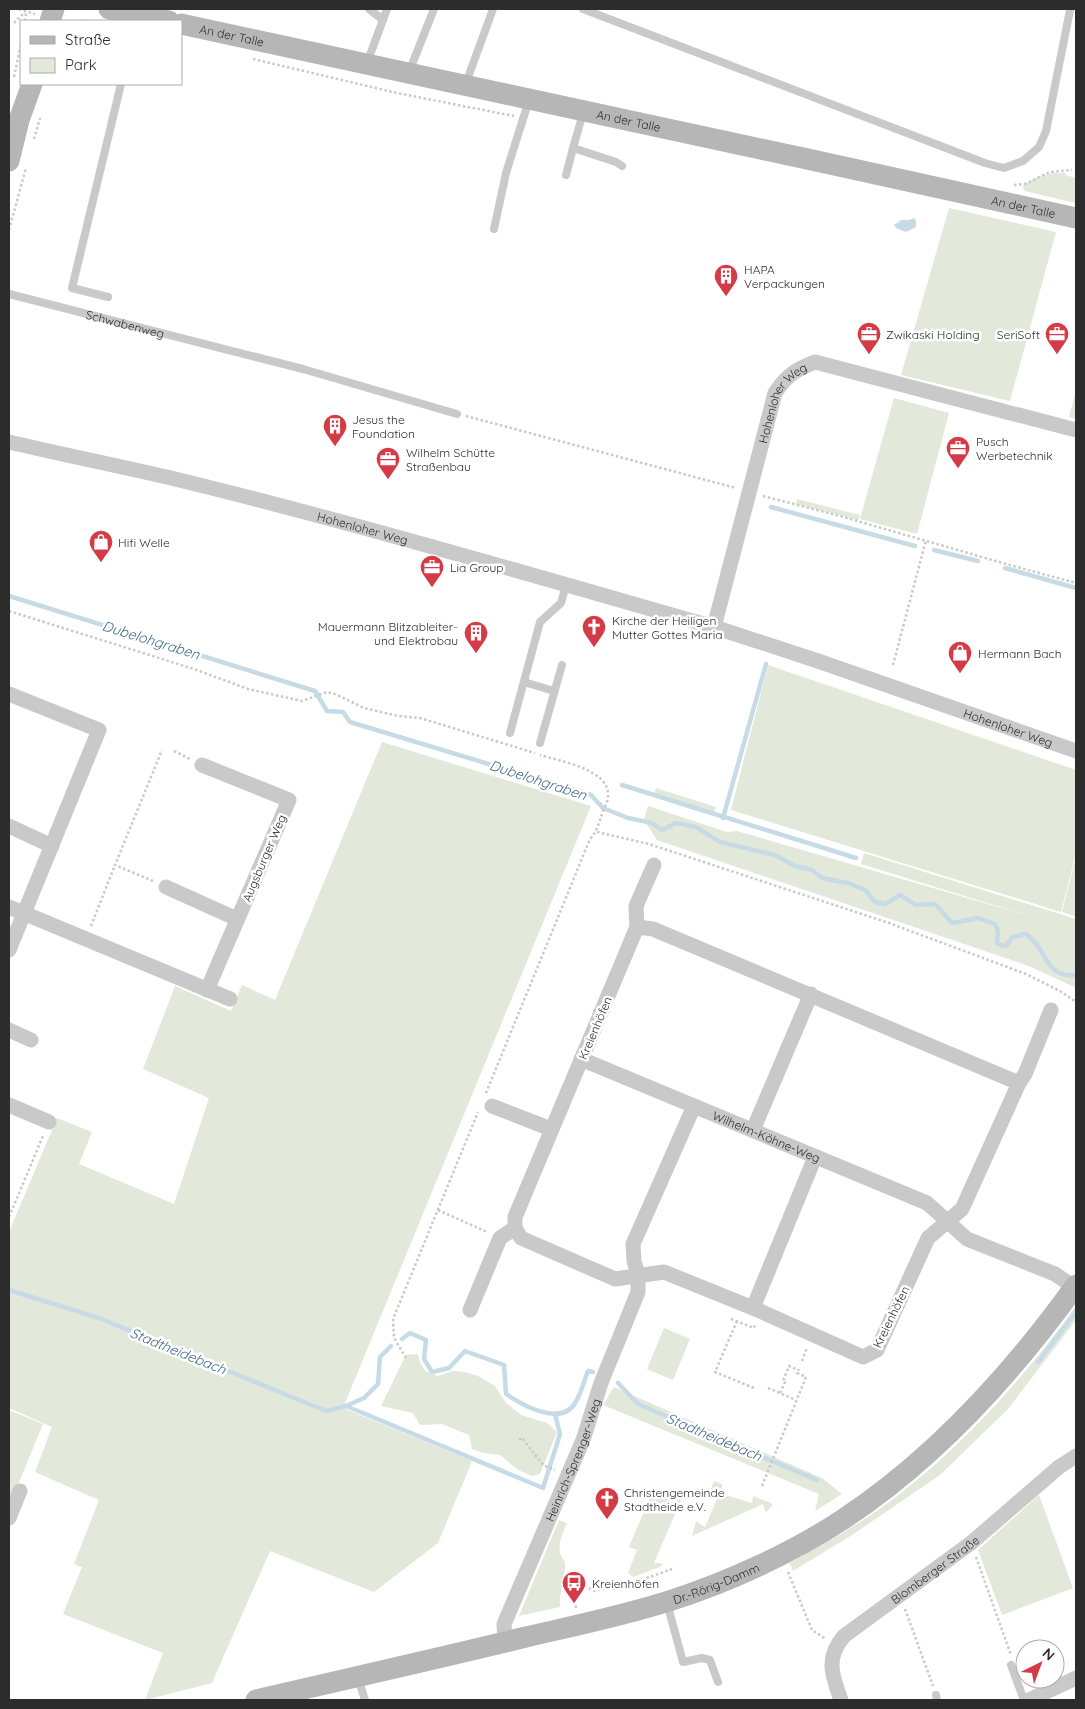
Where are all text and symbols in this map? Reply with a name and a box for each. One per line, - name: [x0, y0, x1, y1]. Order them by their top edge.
- legend: [20, 20, 182, 85]
- street label: An der Talle: [198, 21, 266, 49]
- text: Straße: [65, 30, 111, 49]
- text: Park: [65, 55, 97, 74]
- street label: An der Talle: [595, 106, 663, 135]
- street label: An der Talle: [990, 192, 1057, 221]
- place label: HAPA Verpackungen: [744, 262, 825, 291]
- building icon: HAPA Verpackungen: [713, 263, 739, 297]
- street label: Schwabenweg: [84, 306, 166, 341]
- office icon: Zwikaski Holding: [856, 321, 882, 355]
- office icon: SeriSoft: [1044, 321, 1070, 355]
- place label: Zwikaski Holding: [886, 327, 980, 342]
- place label: SeriSoft: [997, 327, 1040, 342]
- street label: Hohenloher Weg: [755, 359, 809, 445]
- place label: Jesus the Foundation: [352, 412, 415, 441]
- building icon: Jesus the Foundation: [322, 413, 348, 447]
- place label: Pusch Werbetechnik: [976, 434, 1053, 463]
- office icon: Pusch Werbetechnik: [945, 435, 971, 469]
- place label: Wilhelm Schütte Straßenbau: [406, 445, 495, 474]
- office icon: Wilhelm Schütte Straßenbau: [375, 446, 401, 480]
- street label: Hohenloher Weg: [316, 508, 410, 547]
- shop icon: Hifi Welle: [88, 529, 114, 563]
- place label: Hifi Welle: [118, 535, 170, 550]
- office icon: Lia Group: [419, 554, 445, 588]
- place label: Lia Group: [450, 560, 504, 575]
- place label: Kirche der Heiligen Mutter Gottes Maria: [612, 613, 723, 642]
- church icon: Kirche der Heiligen Mutter Gottes Maria: [581, 614, 607, 648]
- water label: Dubelohgraben: [100, 617, 203, 664]
- place label: Mauermann Blitzableiter- und Elektrobau: [318, 619, 458, 648]
- building icon: Mauermann Blitzableiter- und Elektrobau: [463, 620, 489, 654]
- shop icon: Hermann Bach: [947, 640, 973, 674]
- place label: Hermann Bach: [978, 646, 1062, 661]
- street label: Hohenloher Weg: [962, 705, 1055, 750]
- water label: Dubelohgraben: [487, 756, 590, 804]
- street label: Augsburger Weg: [239, 812, 289, 904]
- street label: Kreienhöfen: [575, 994, 615, 1062]
- street label: Wilhelm-Köhne-Weg: [711, 1107, 823, 1165]
- street label: Kreienhöfen: [870, 1284, 912, 1350]
- water label: Stadtheidebach: [127, 1324, 230, 1379]
- street label: Heinrich-Sprenger-Weg: [541, 1397, 603, 1524]
- water label: Stadtheidebach: [664, 1409, 765, 1466]
- place label: Christengemeinde Stadtheide e.V.: [624, 1485, 725, 1514]
- church icon: Christengemeinde Stadtheide e.V.: [594, 1486, 620, 1520]
- street label: Blomberger Straße: [888, 1532, 982, 1607]
- street label: Dr.-Rörig-Damm: [671, 1559, 761, 1607]
- bus stop icon: Kreienhöfen: [561, 1570, 587, 1604]
- place label: Kreienhöfen: [592, 1576, 659, 1591]
- north arrow: [1015, 1639, 1065, 1689]
- text: N: [1039, 1644, 1059, 1664]

